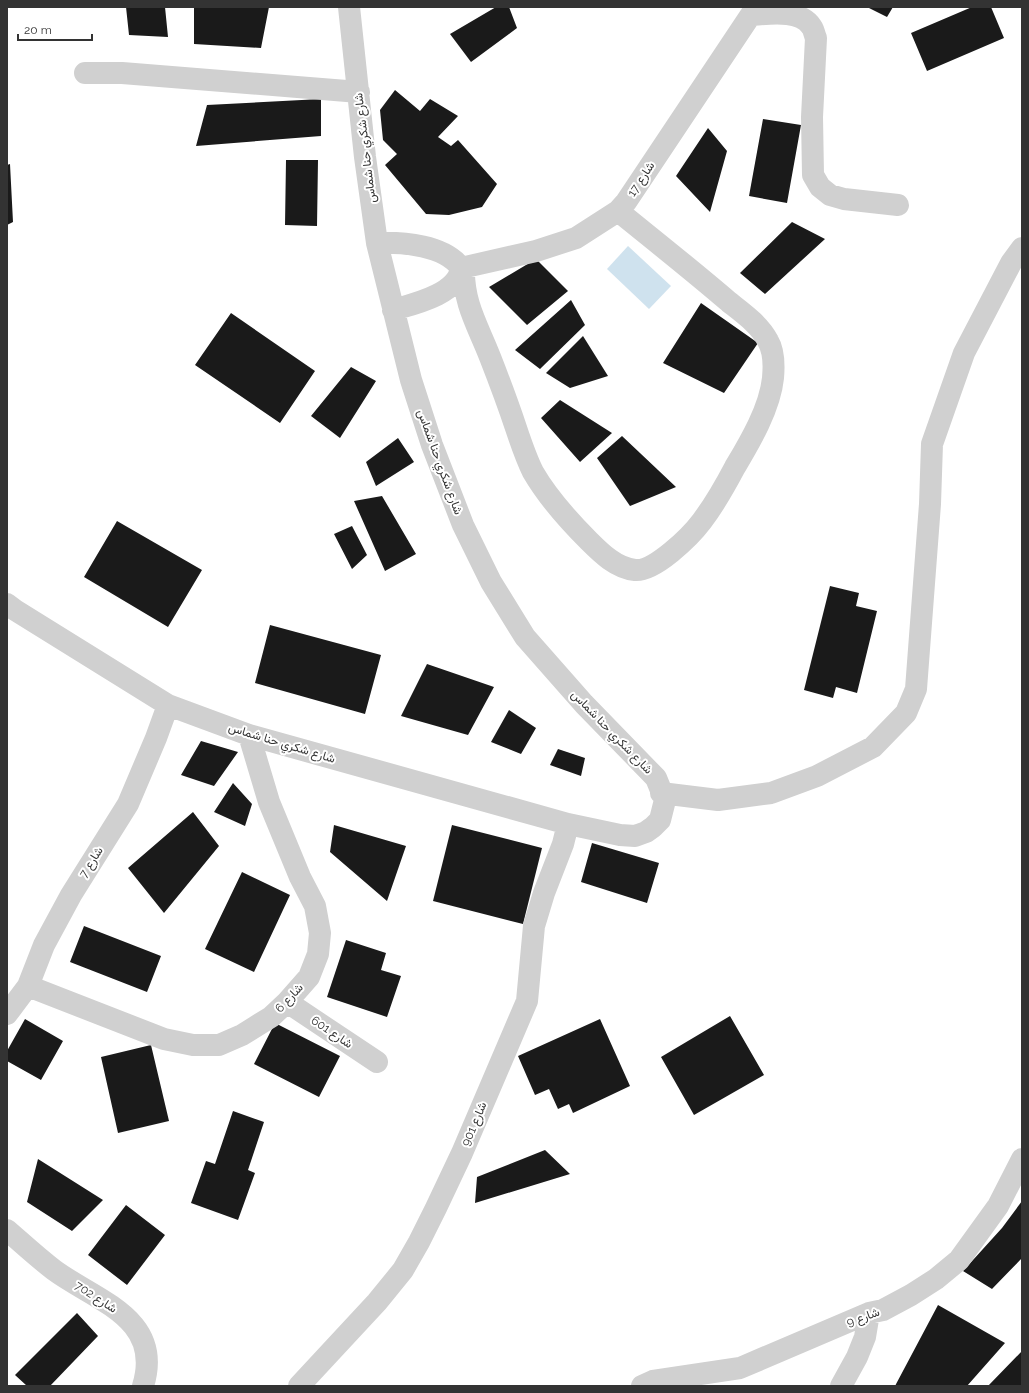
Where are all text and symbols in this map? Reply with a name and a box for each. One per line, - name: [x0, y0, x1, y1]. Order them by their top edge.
- scale bar: [18, 16, 92, 42]
- text: 20 m: [24, 23, 52, 37]
- street label: شارع شكري حنا شماس: [351, 92, 382, 204]
- street label: شارع 17: [625, 159, 659, 200]
- street label: شارع شكري حنا شماس: [412, 407, 466, 518]
- street label: شارع شكري حنا شماس: [566, 687, 656, 779]
- street label: شارع شكري حنا شماس: [226, 720, 337, 769]
- street label: شارع 7: [76, 844, 108, 881]
- street label: شارع 6: [272, 981, 307, 1017]
- street label: شارع 601: [308, 1013, 355, 1053]
- street label: شارع 901: [458, 1100, 491, 1149]
- street label: شارع 702: [71, 1278, 120, 1317]
- street label: شارع 9: [845, 1305, 882, 1331]

